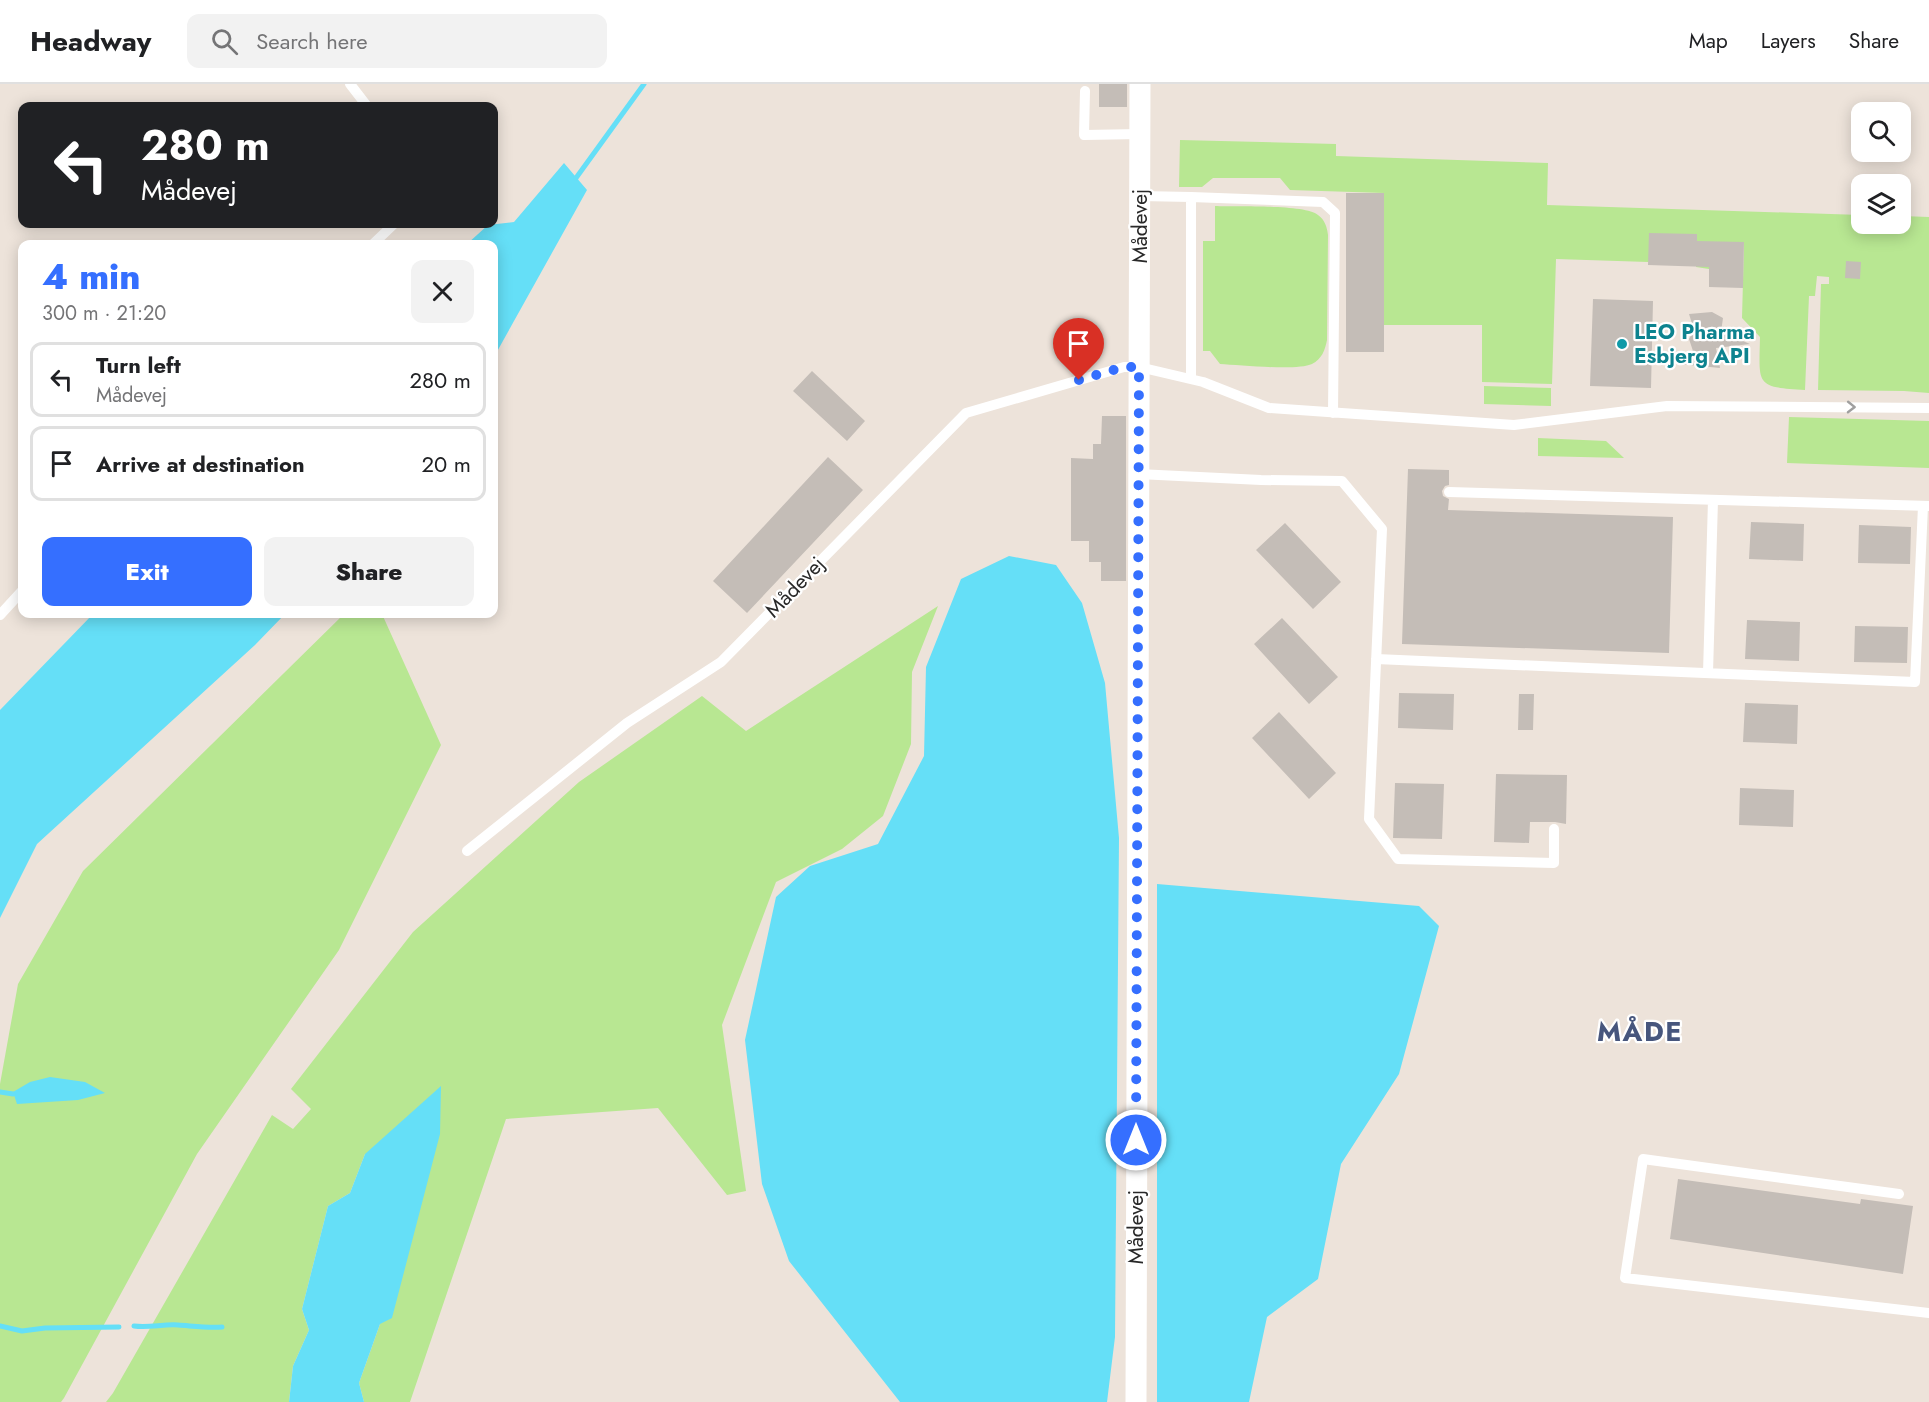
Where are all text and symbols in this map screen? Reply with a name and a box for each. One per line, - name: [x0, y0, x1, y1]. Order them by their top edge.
- search box: [187, 14, 607, 68]
- text: Headway: [30, 21, 151, 62]
- icon: search: [208, 25, 241, 58]
- text: Search here: [256, 25, 368, 57]
- text: Map: [1689, 26, 1728, 56]
- text: Layers: [1761, 26, 1816, 56]
- text: Share: [1849, 26, 1899, 56]
- map controls: [1851, 102, 1911, 234]
- button: search: [1851, 102, 1911, 162]
- text: 280 m: [141, 115, 270, 176]
- icon: left: [42, 126, 120, 204]
- text: Mådevej: [141, 171, 237, 210]
- button: layers: [1851, 174, 1911, 234]
- street label: Mådevej: [1125, 189, 1155, 263]
- text: 4 min: [42, 250, 140, 302]
- button: close: [411, 260, 474, 323]
- text: 300 m · 21:20: [42, 299, 166, 328]
- place label: LEO Pharma Esbjerg API: [1634, 317, 1755, 371]
- pin: [1053, 318, 1104, 380]
- icon: arrive: [1062, 327, 1095, 360]
- marker: LEO Pharma Esbjerg API: [1615, 337, 1629, 351]
- text: Turn left: [96, 349, 181, 381]
- icon: left: [45, 363, 78, 396]
- text: 280 m: [410, 364, 471, 396]
- text: Mådevej: [96, 381, 167, 410]
- one-way arrow: [1847, 401, 1856, 413]
- icon: arrive: [45, 447, 78, 480]
- text: Arrive at destination: [96, 448, 305, 480]
- text: 20 m: [422, 448, 471, 480]
- button: Exit: [42, 537, 252, 606]
- button: Share: [264, 537, 474, 606]
- street label: Mådevej: [758, 550, 832, 624]
- district label: MÅDE: [1597, 1012, 1683, 1051]
- position arrow: [1104, 1108, 1168, 1172]
- street label: Mådevej: [1121, 1190, 1151, 1264]

